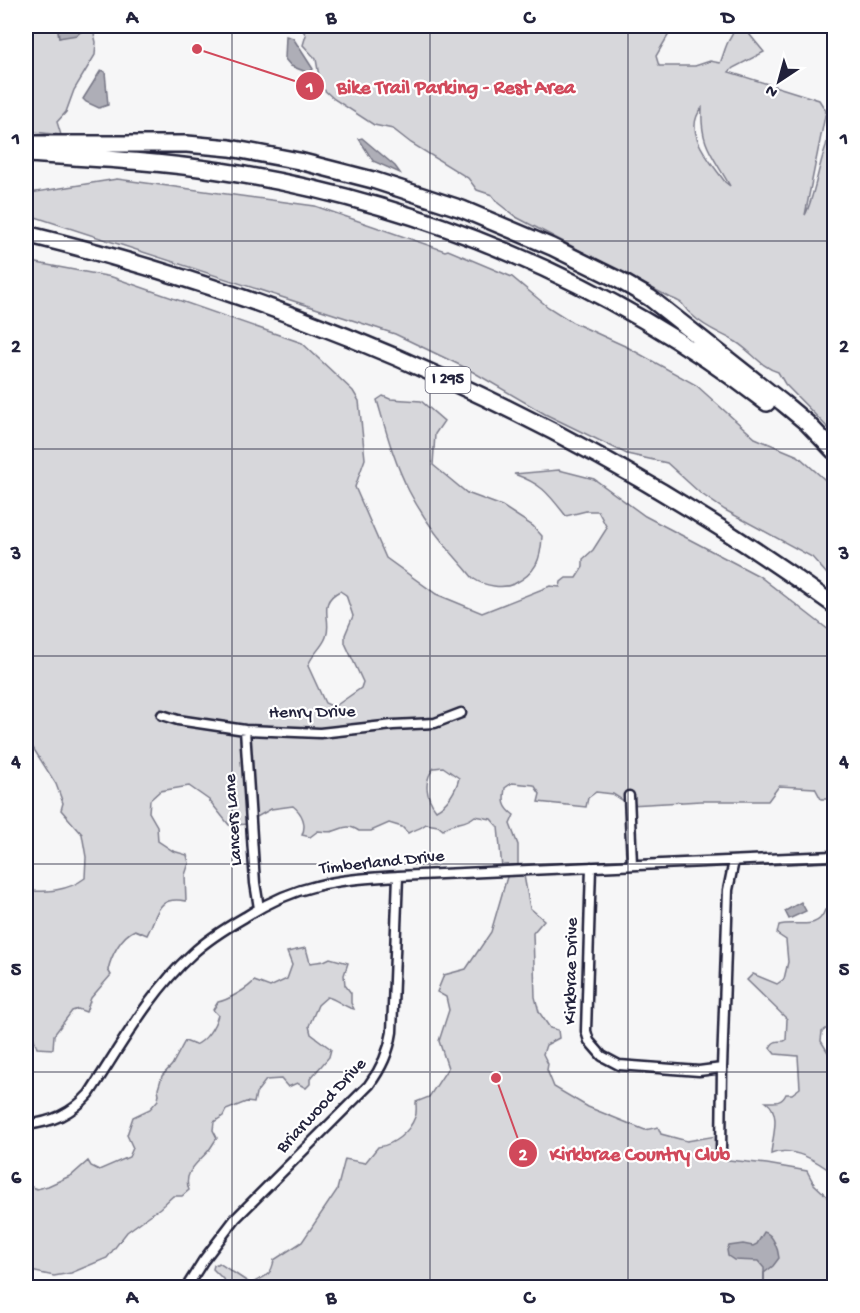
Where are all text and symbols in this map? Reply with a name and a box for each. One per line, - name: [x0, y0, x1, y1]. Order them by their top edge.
- text: A: [125, 8, 140, 31]
- text: B: [325, 8, 337, 31]
- text: C: [523, 8, 537, 31]
- text: D: [719, 8, 735, 31]
- north arrow: [749, 51, 809, 111]
- callout: Bike Trail Parking - Rest Area: [295, 67, 587, 105]
- text: 1: [305, 78, 314, 99]
- text: Bike Trail Parking - Rest Area: [336, 78, 576, 101]
- text: N: [762, 79, 782, 101]
- text: 1: [11, 129, 20, 152]
- text: 1: [839, 129, 848, 152]
- text: 2: [11, 337, 21, 360]
- text: 2: [839, 337, 849, 360]
- road number: I 295: [426, 367, 470, 393]
- text: 3: [10, 544, 21, 567]
- text: 3: [838, 544, 849, 567]
- street label: Henry Drive: [268, 702, 356, 724]
- text: 4: [10, 752, 21, 775]
- text: 4: [838, 752, 849, 775]
- street label: Lancers Lane: [220, 773, 248, 867]
- street label: Timberland Drive: [318, 846, 446, 880]
- street label: Kirkbrae Drive: [561, 917, 583, 1025]
- text: 5: [11, 960, 22, 983]
- text: 5: [839, 960, 850, 983]
- street label: Briarwood Drive: [272, 1054, 372, 1159]
- callout: Kirkbrae Country Club: [508, 1134, 742, 1172]
- text: Kirkbrae Country Club: [549, 1145, 731, 1168]
- text: 2: [519, 1146, 528, 1167]
- text: 6: [11, 1168, 22, 1191]
- text: 6: [839, 1168, 850, 1191]
- text: A: [125, 1288, 140, 1311]
- text: B: [325, 1288, 337, 1311]
- text: C: [523, 1288, 537, 1311]
- text: D: [719, 1288, 735, 1311]

